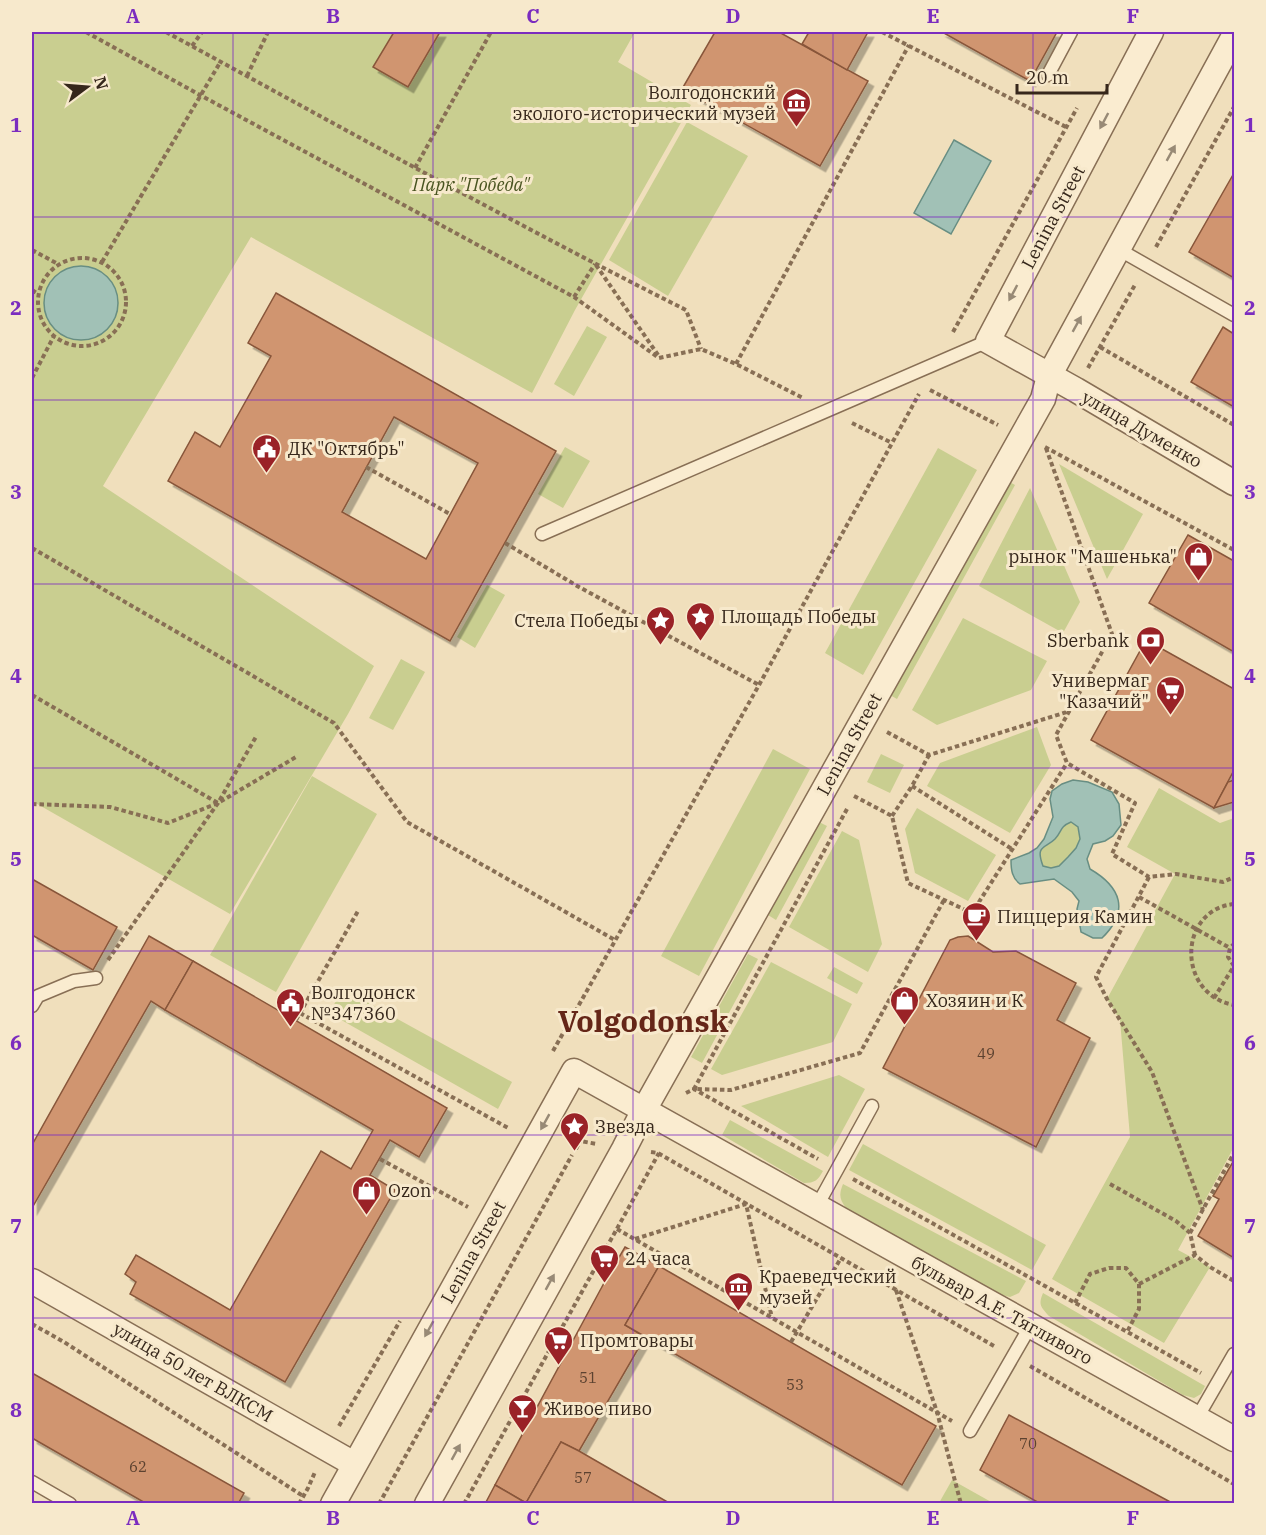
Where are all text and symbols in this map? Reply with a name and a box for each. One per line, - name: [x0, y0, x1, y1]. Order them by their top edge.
- text: A: [126, 2, 140, 29]
- text: B: [326, 2, 340, 29]
- text: C: [526, 2, 540, 29]
- text: D: [725, 2, 741, 29]
- text: E: [926, 2, 940, 29]
- text: F: [1127, 2, 1139, 29]
- north arrow: [57, 57, 117, 117]
- scale bar: [1017, 57, 1107, 95]
- text: 20 m: [1026, 66, 1069, 89]
- text: N: [90, 74, 113, 92]
- place label: Волгодонский эколого-исторический музей: [513, 81, 776, 125]
- museum icon: Волгодонский эколого-исторический музей: [781, 86, 813, 128]
- text: 1: [10, 111, 22, 138]
- text: 1: [1244, 111, 1256, 138]
- one-way arrow: [1099, 112, 1109, 129]
- one-way arrow: [1166, 144, 1176, 161]
- street label: Lenina Street: [1016, 161, 1090, 273]
- park label: Парк "Победа": [412, 173, 530, 196]
- one-way arrow: [1009, 285, 1018, 302]
- text: 2: [10, 294, 22, 321]
- text: 2: [1244, 294, 1256, 321]
- one-way arrow: [1072, 315, 1082, 332]
- street label: улица Думенко: [1078, 385, 1206, 473]
- public building icon: ДК "Октябрь": [251, 432, 283, 474]
- place label: ДК "Октябрь": [288, 437, 405, 460]
- text: 3: [10, 478, 22, 505]
- text: 3: [1244, 478, 1256, 505]
- shop icon: рынок "Машенька": [1182, 540, 1214, 582]
- place label: рынок "Машенька": [1008, 545, 1177, 568]
- place icon: Площадь Победы: [684, 600, 716, 642]
- place icon: Стела Победы: [644, 604, 676, 646]
- place label: Площадь Победы: [721, 605, 876, 628]
- place label: Стела Победы: [514, 609, 639, 632]
- bank icon: Sberbank: [1134, 624, 1166, 666]
- place label: Sberbank: [1047, 629, 1129, 652]
- text: 4: [10, 662, 22, 689]
- text: 4: [1244, 662, 1256, 689]
- place label: Универмаг "Казачий": [1052, 669, 1149, 713]
- supermarket icon: Универмаг "Казачий": [1154, 674, 1186, 716]
- street label: Lenina Street: [811, 689, 887, 799]
- text: 5: [10, 845, 22, 872]
- text: 5: [1244, 845, 1256, 872]
- cafe icon: Пиццерия Камин: [960, 900, 992, 942]
- place label: Пиццерия Камин: [997, 905, 1153, 928]
- place label: Волгодонск №347360: [311, 981, 416, 1025]
- shop icon: Хозяин и К: [889, 984, 921, 1026]
- public building icon: Волгодонск №347360: [274, 986, 306, 1028]
- place label: Хозяин и К: [926, 989, 1024, 1012]
- district label: Volgodonsk: [558, 1001, 729, 1040]
- text: 6: [10, 1029, 22, 1056]
- text: 6: [1244, 1029, 1256, 1056]
- house number: 49: [977, 1044, 995, 1063]
- place icon: Звезда: [558, 1110, 590, 1152]
- one-way arrow: [540, 1114, 550, 1131]
- place label: Звезда: [595, 1115, 656, 1138]
- shop icon: Ozon: [351, 1174, 383, 1216]
- place label: Ozon: [388, 1179, 432, 1202]
- street label: Lenina Street: [435, 1197, 511, 1307]
- text: 7: [10, 1212, 22, 1239]
- text: 7: [1244, 1212, 1256, 1239]
- supermarket icon: 24 часа: [588, 1242, 620, 1284]
- place label: 24 часа: [625, 1247, 691, 1270]
- street label: бульвар А.Е. Тягливого: [907, 1251, 1097, 1369]
- place label: Краеведческий музей: [759, 1265, 897, 1309]
- museum icon: Краеведческий музей: [722, 1270, 754, 1312]
- one-way arrow: [545, 1273, 555, 1290]
- street label: улица 50 лет ВЛКСМ: [109, 1317, 277, 1427]
- one-way arrow: [424, 1321, 435, 1337]
- supermarket icon: Промтовары: [543, 1324, 575, 1366]
- place label: Промтовары: [580, 1329, 694, 1352]
- house number: 51: [579, 1368, 597, 1387]
- house number: 53: [786, 1375, 804, 1394]
- bar icon: Живое пиво: [507, 1392, 539, 1434]
- text: 8: [10, 1396, 22, 1423]
- text: 8: [1244, 1396, 1256, 1423]
- place label: Живое пиво: [544, 1397, 652, 1420]
- house number: 70: [1019, 1434, 1037, 1453]
- one-way arrow: [451, 1444, 461, 1461]
- house number: 62: [129, 1457, 147, 1476]
- house number: 57: [574, 1468, 592, 1487]
- text: A: [126, 1504, 140, 1531]
- text: B: [326, 1504, 340, 1531]
- text: C: [526, 1504, 540, 1531]
- text: D: [725, 1504, 741, 1531]
- text: E: [926, 1504, 940, 1531]
- text: F: [1127, 1504, 1139, 1531]

